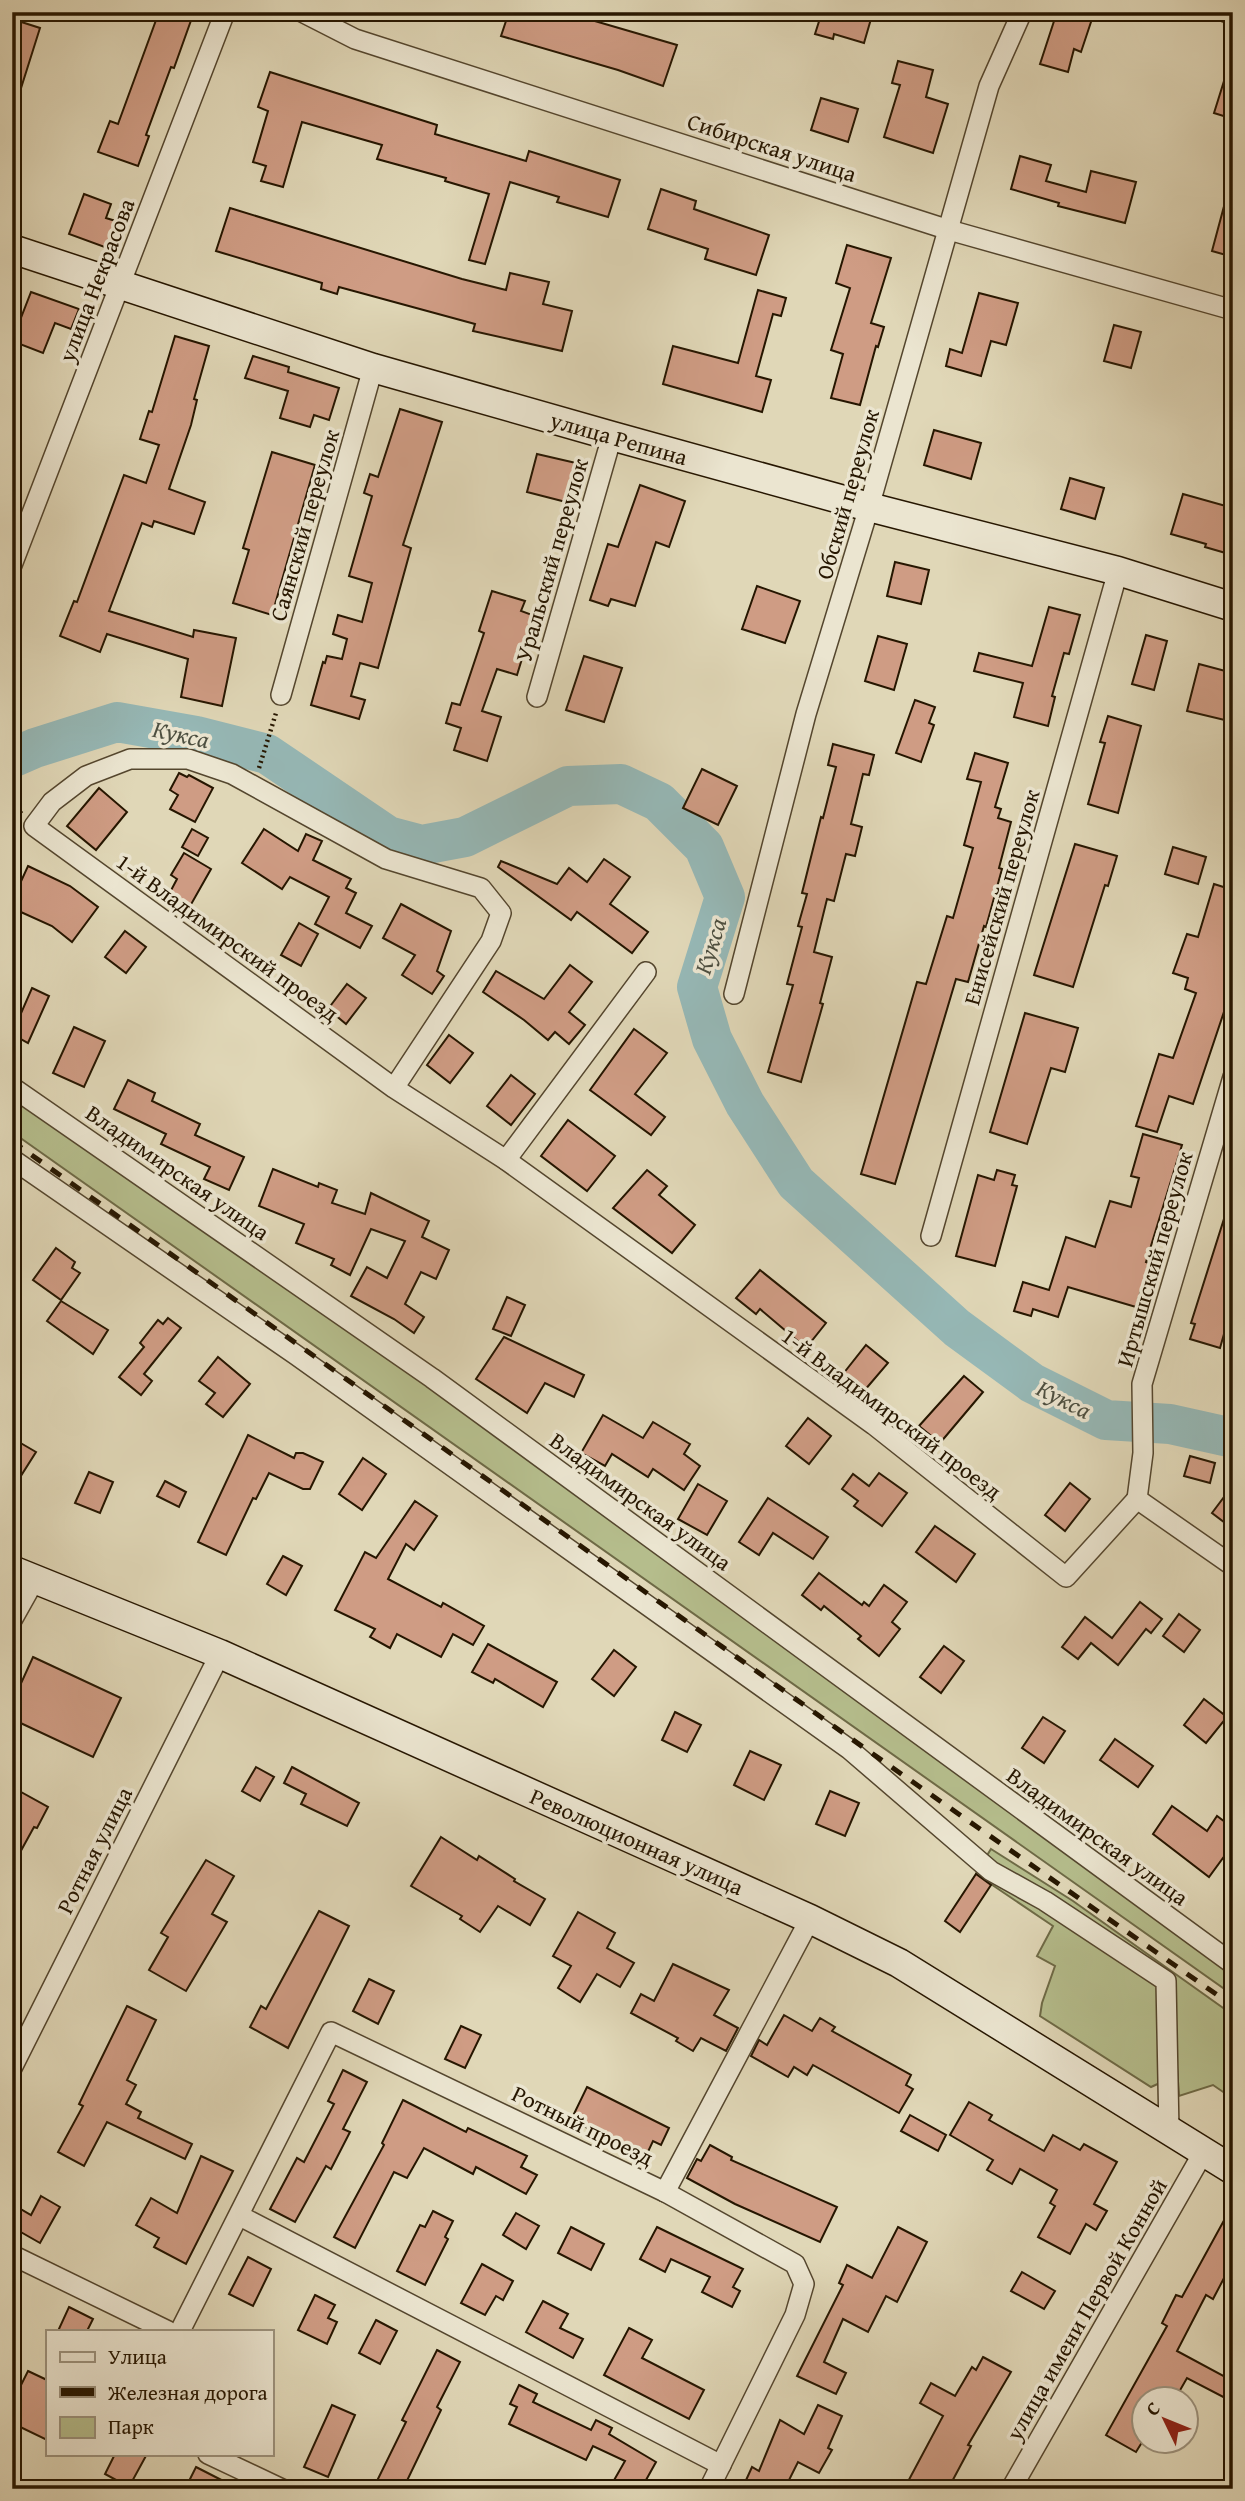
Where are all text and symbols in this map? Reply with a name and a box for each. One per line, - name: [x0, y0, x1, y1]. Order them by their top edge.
- street label: Сибирская улица: [683, 104, 861, 190]
- street label: улица Некрасова: [49, 193, 142, 367]
- street label: улица Репина: [546, 402, 691, 473]
- street label: Обский переулок: [807, 405, 887, 583]
- street label: Саянский переулок: [261, 425, 347, 625]
- street label: Уральский переулок: [506, 454, 596, 666]
- water label: Кукса: [150, 711, 212, 757]
- street label: Енисейский переулок: [954, 785, 1048, 1009]
- street label: 1-й Владимирский проезд: [110, 845, 347, 1029]
- water label: Кукса: [685, 914, 735, 978]
- street label: Владимирская улица: [80, 1096, 277, 1248]
- street label: Иртышский переулок: [1108, 1148, 1200, 1370]
- street label: 1-й Владимирский проезд: [775, 1319, 1009, 1507]
- water label: Кукса: [1031, 1370, 1097, 1428]
- street label: Владимирская улица: [543, 1424, 739, 1578]
- street label: Владимирская улица: [1000, 1759, 1196, 1913]
- street label: Революционная улица: [525, 1779, 749, 1903]
- street label: Ротная улица: [48, 1781, 140, 1919]
- street label: Ротный проезд: [507, 2076, 660, 2174]
- street label: улица имени Первой Конной: [997, 2172, 1175, 2447]
- legend: [46, 2330, 273, 2456]
- text: Улица: [108, 2341, 167, 2372]
- text: Железная дорога: [107, 2377, 268, 2408]
- north arrow: [1130, 2386, 1200, 2456]
- text: С: [1139, 2395, 1167, 2422]
- text: Парк: [108, 2411, 154, 2442]

